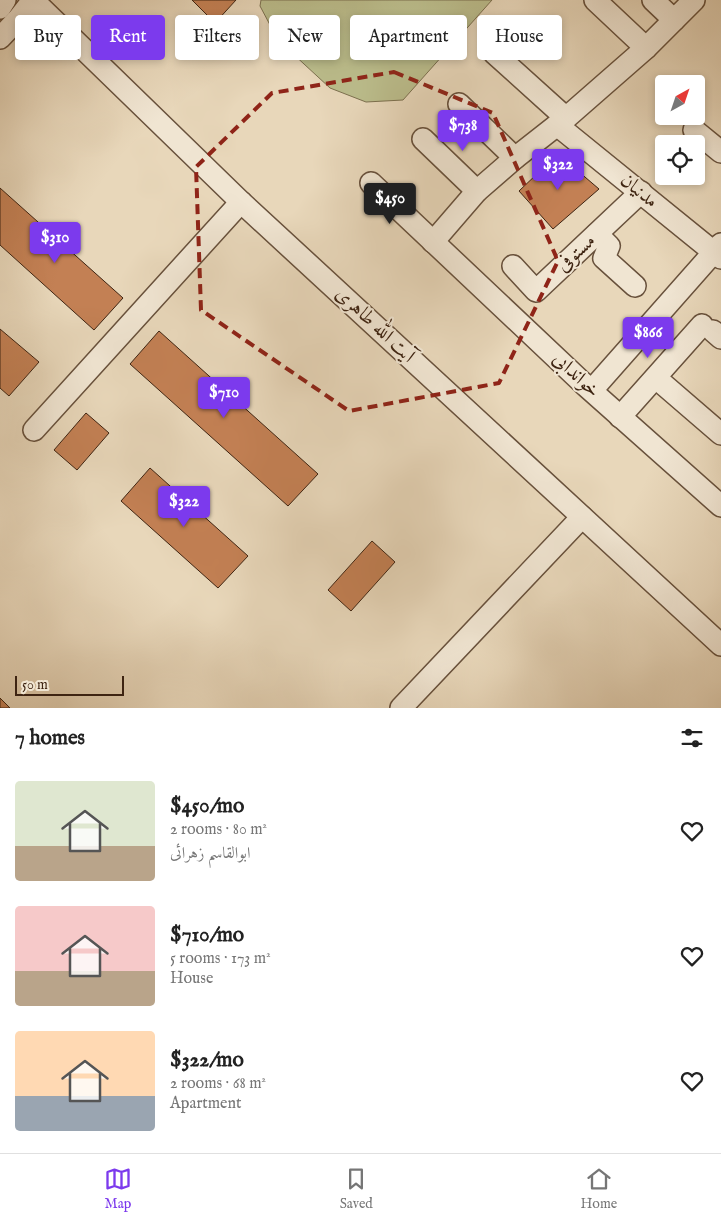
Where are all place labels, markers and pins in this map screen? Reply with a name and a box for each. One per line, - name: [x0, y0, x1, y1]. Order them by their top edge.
- pin: $738: [433, 110, 493, 152]
- pin: $322: [528, 148, 588, 191]
- pin: $450: [360, 182, 420, 225]
- pin: $310: [25, 222, 85, 264]
- pin: $866: [618, 316, 678, 359]
- pin: $710: [194, 376, 254, 419]
- pin: $322: [154, 486, 214, 528]

